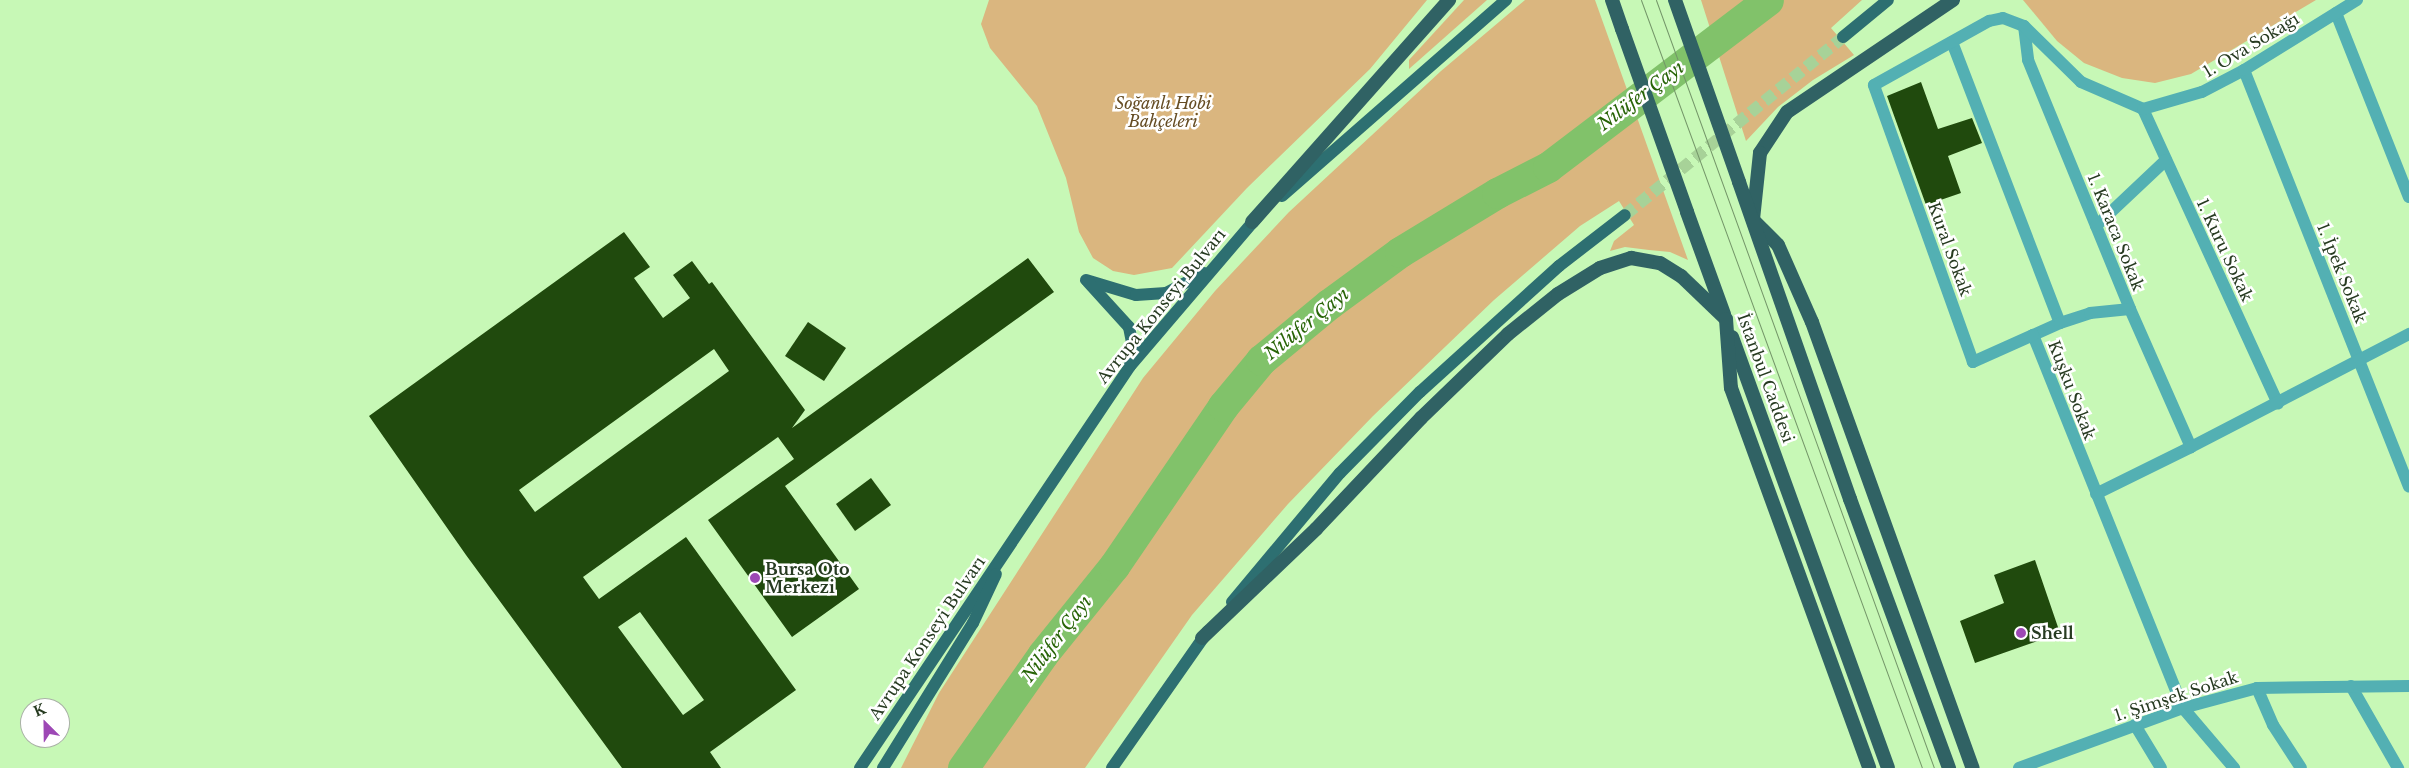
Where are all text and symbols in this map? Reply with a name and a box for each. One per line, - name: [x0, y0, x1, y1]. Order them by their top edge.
- street label: 1. Ova Sokağı: [2199, 9, 2303, 81]
- water label: Nilüfer Çayı: [1593, 56, 1689, 136]
- park label: Soğanlı Hobi Bahçeleri: [1114, 93, 1212, 131]
- street label: 1. Karaca Sokak: [2084, 170, 2148, 294]
- street label: 1. Kuru Sokak: [2193, 196, 2257, 304]
- street label: Kural Sokak: [1924, 199, 1976, 299]
- street label: 1. İpek Sokak: [2313, 220, 2371, 326]
- street label: Avrupa Konseyi Bulvarı: [1093, 225, 1229, 387]
- water label: Nilüfer Çayı: [1260, 283, 1354, 365]
- street label: İstanbul Caddesi: [1734, 311, 1798, 445]
- street label: Kuşku Sokak: [2044, 338, 2100, 442]
- street label: Avrupa Konseyi Bulvarı: [865, 552, 989, 724]
- place label: Bursa Oto Merkezi: [765, 559, 850, 597]
- marker: Bursa Oto Merkezi: [749, 572, 761, 584]
- water label: Nilüfer Çayı: [1017, 591, 1097, 687]
- place label: Shell: [2031, 623, 2074, 643]
- marker: Shell: [2015, 627, 2027, 639]
- street label: 1. Şimşek Sokak: [2112, 667, 2240, 725]
- north arrow: [20, 698, 70, 748]
- text: K: [31, 700, 48, 721]

